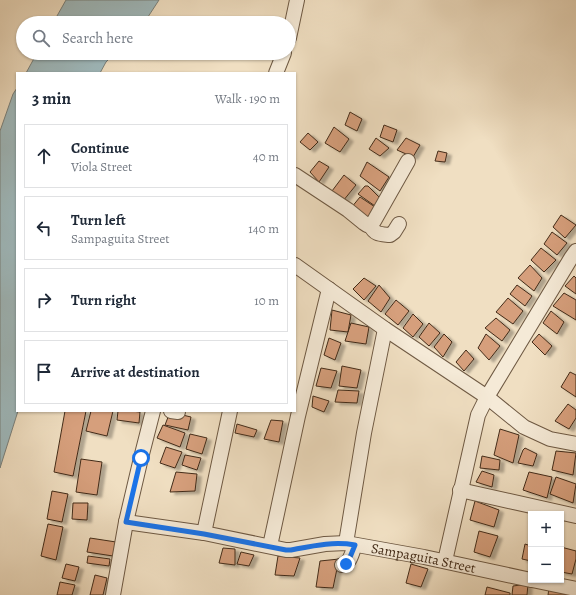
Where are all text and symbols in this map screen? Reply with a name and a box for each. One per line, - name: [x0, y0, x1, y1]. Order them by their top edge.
- search box: [16, 16, 296, 60]
- icon: search: [30, 27, 52, 49]
- text: Search here: [62, 28, 133, 48]
- text: 3 min: [32, 87, 71, 110]
- text: Walk · 190 m: [215, 90, 280, 107]
- text: Continue: [71, 138, 129, 158]
- icon: ahead: [33, 145, 55, 167]
- text: 40 m: [253, 148, 279, 165]
- text: Viola Street: [71, 158, 132, 175]
- text: Turn left: [71, 210, 126, 230]
- icon: left: [33, 217, 55, 239]
- text: 140 m: [248, 220, 279, 237]
- text: Sampaguita Street: [71, 230, 170, 247]
- icon: right: [33, 289, 55, 311]
- text: Turn right: [71, 290, 136, 310]
- text: 10 m: [254, 292, 279, 309]
- icon: arrive: [33, 361, 55, 383]
- text: Arrive at destination: [71, 362, 200, 382]
- route start: [132, 449, 150, 467]
- map controls: [528, 511, 564, 583]
- button: +: [528, 511, 564, 547]
- street label: Sampaguita Street: [370, 538, 478, 577]
- button: −: [528, 547, 564, 583]
- route end: [337, 555, 355, 573]

